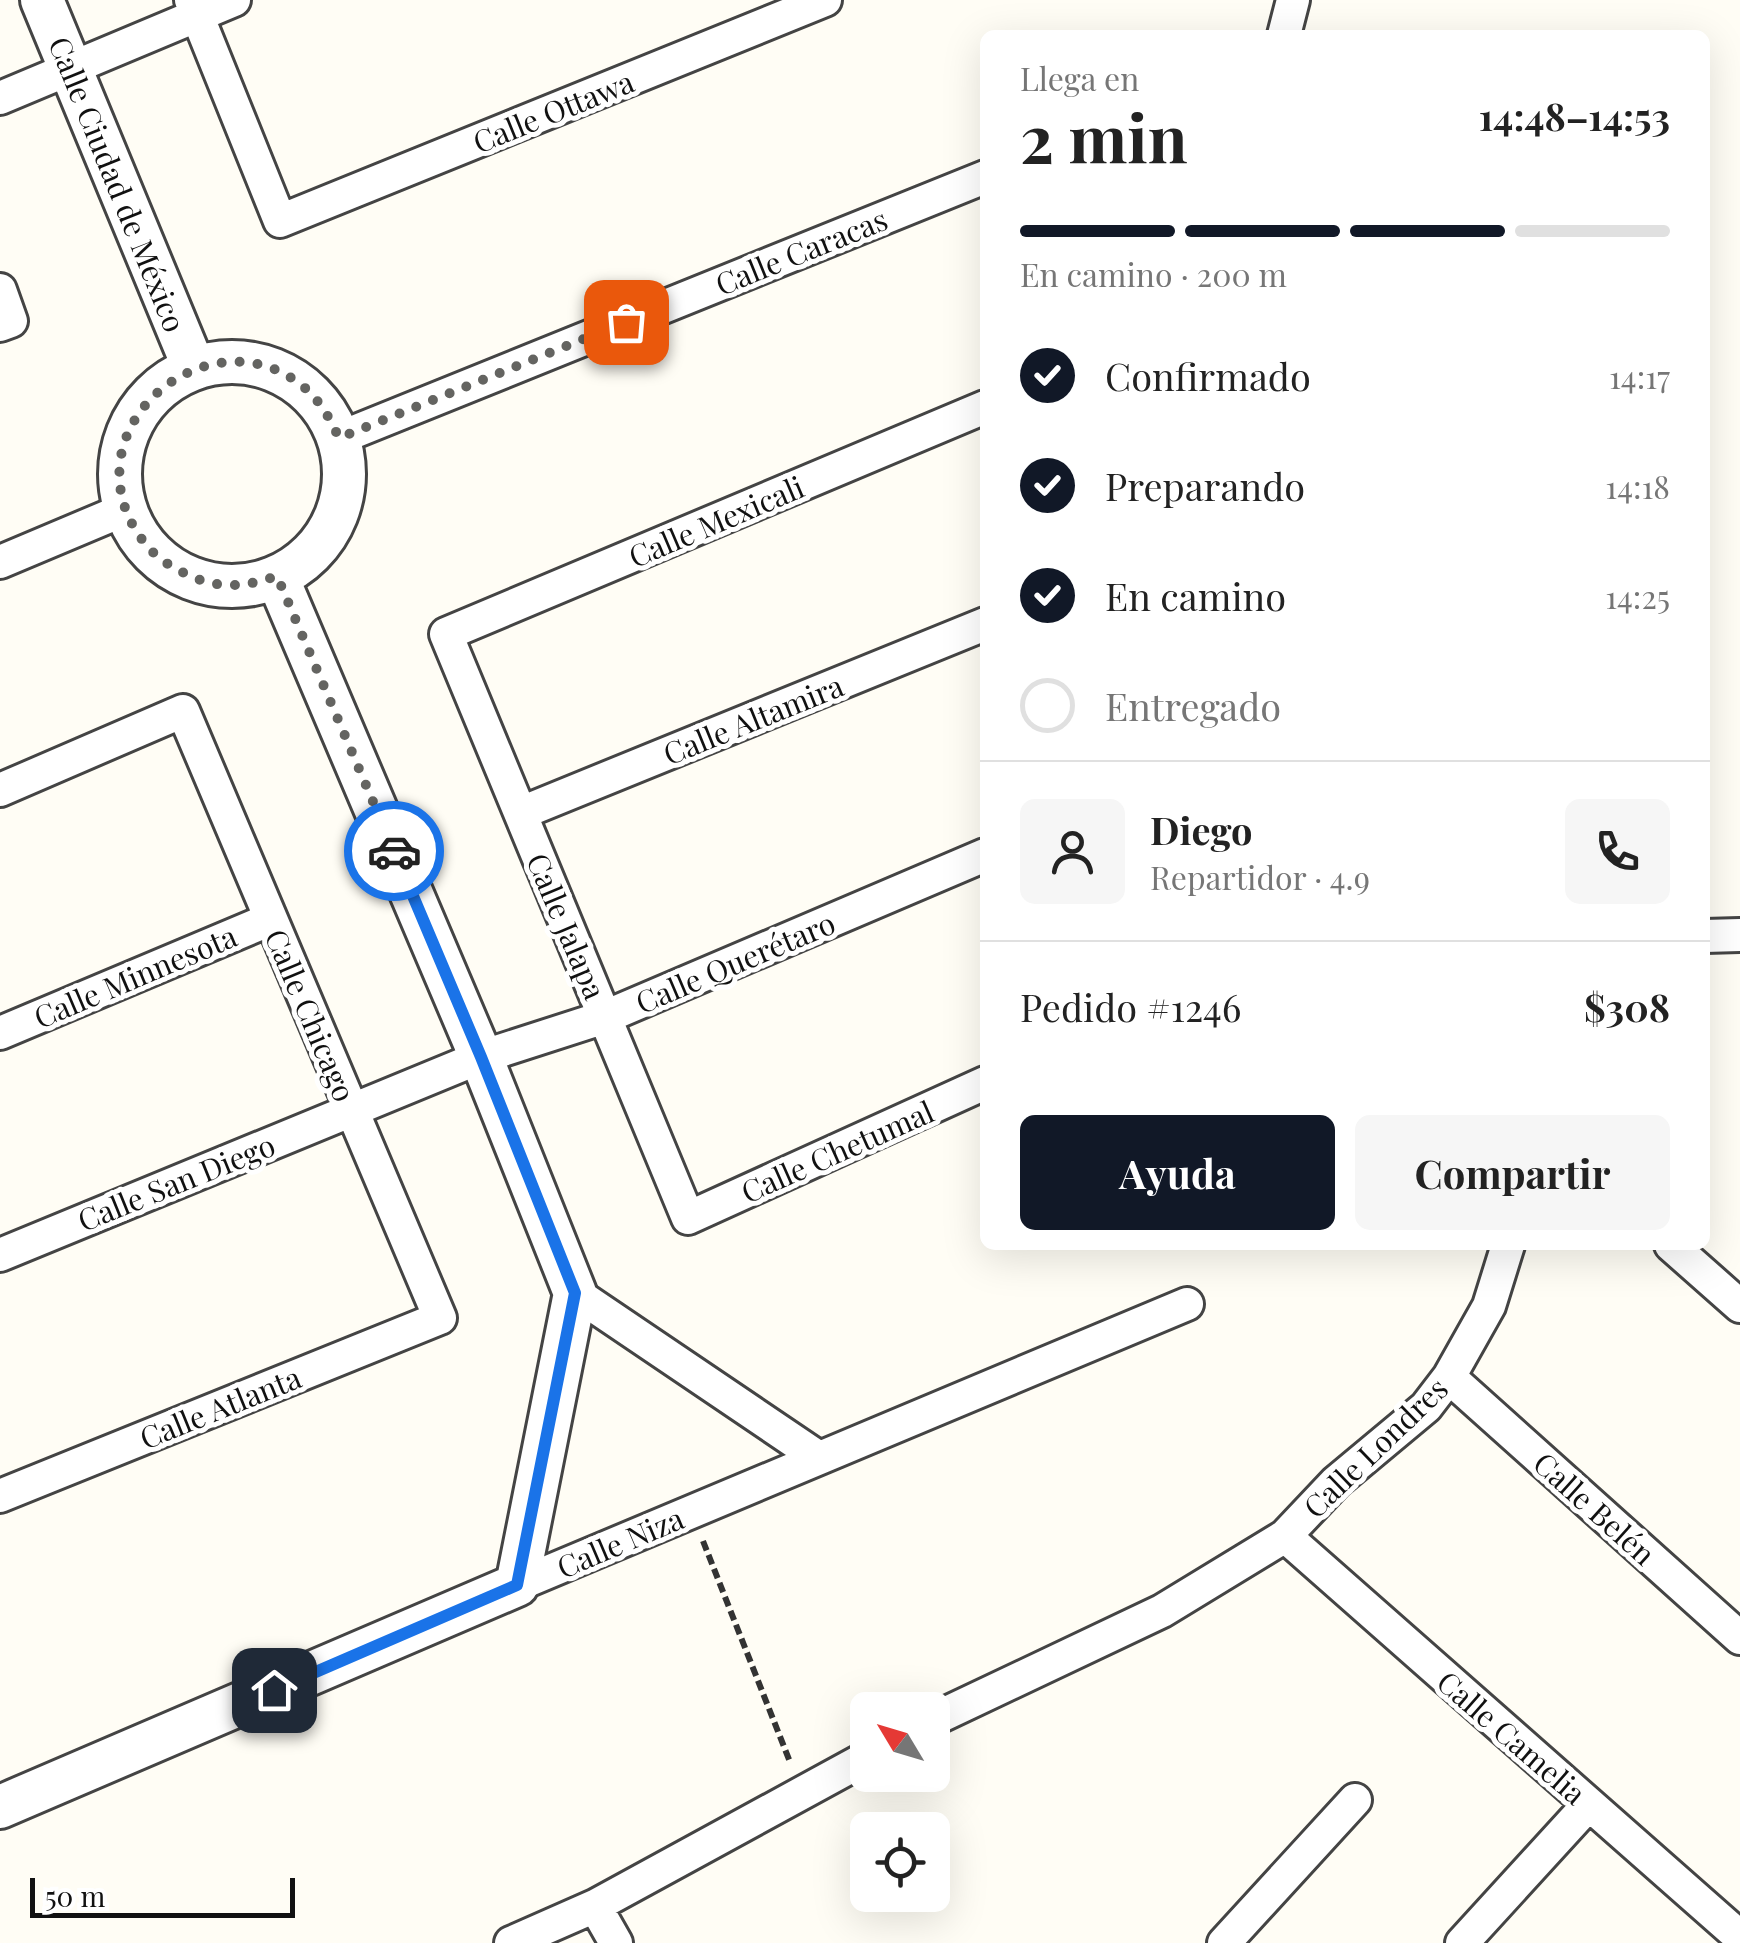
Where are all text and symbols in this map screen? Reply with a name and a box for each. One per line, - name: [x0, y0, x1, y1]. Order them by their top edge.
- street label: Calle Ciudad de México: [40, 30, 196, 338]
- text: Llega en: [1020, 56, 1139, 99]
- street label: Calle Ottawa: [467, 61, 639, 161]
- text: 14:48–14:53: [1479, 90, 1670, 141]
- text: 2 min: [1020, 93, 1188, 179]
- street label: Calle Caracas: [709, 198, 893, 304]
- text: En camino · 200 m: [1020, 252, 1287, 295]
- pin: [584, 280, 669, 365]
- icon: bag: [599, 295, 654, 350]
- icon: check: [1020, 348, 1075, 403]
- text: Confirmado: [1105, 350, 1311, 401]
- text: 14:17: [1609, 354, 1670, 397]
- icon: check: [1020, 458, 1075, 513]
- text: Preparando: [1105, 460, 1305, 511]
- text: 14:18: [1605, 464, 1670, 507]
- street label: Calle Mexicali: [622, 466, 810, 576]
- icon: check: [1020, 568, 1075, 623]
- text: En camino: [1105, 570, 1286, 621]
- text: 14:25: [1605, 574, 1670, 617]
- street label: Calle Altamira: [657, 665, 849, 773]
- text: Entregado: [1105, 680, 1281, 731]
- button: person: [1020, 799, 1125, 904]
- button: phone: [1565, 799, 1670, 904]
- courier: [344, 801, 444, 901]
- text: Diego: [1150, 804, 1253, 855]
- icon: car: [367, 824, 422, 879]
- street label: Calle Jalapa: [518, 847, 616, 1005]
- text: Repartidor · 4.9: [1150, 855, 1370, 898]
- street label: Calle Querétaro: [629, 902, 841, 1022]
- street label: Calle Minnesota: [28, 915, 242, 1037]
- street label: Calle Chicago: [257, 923, 365, 1107]
- text: Pedido #1246: [1020, 981, 1242, 1032]
- text: $308: [1584, 981, 1670, 1032]
- street label: Calle Chetumal: [734, 1091, 940, 1211]
- button: Ayuda: [1020, 1115, 1335, 1230]
- button: Compartir: [1355, 1115, 1670, 1230]
- street label: Calle San Diego: [72, 1124, 280, 1240]
- street label: Calle Atlanta: [133, 1356, 307, 1457]
- street label: Calle Londres: [1294, 1368, 1456, 1526]
- street label: Calle Belén: [1526, 1443, 1664, 1573]
- street label: Calle Niza: [551, 1497, 689, 1587]
- pin: [232, 1648, 317, 1733]
- street label: Calle Camelia: [1429, 1661, 1595, 1813]
- icon: home: [247, 1663, 302, 1718]
- north arrow: [850, 1692, 950, 1792]
- map controls: [850, 1692, 950, 1912]
- button: locate: [850, 1812, 950, 1912]
- scale bar: [30, 1873, 295, 1918]
- text: 50 m: [45, 1877, 105, 1914]

